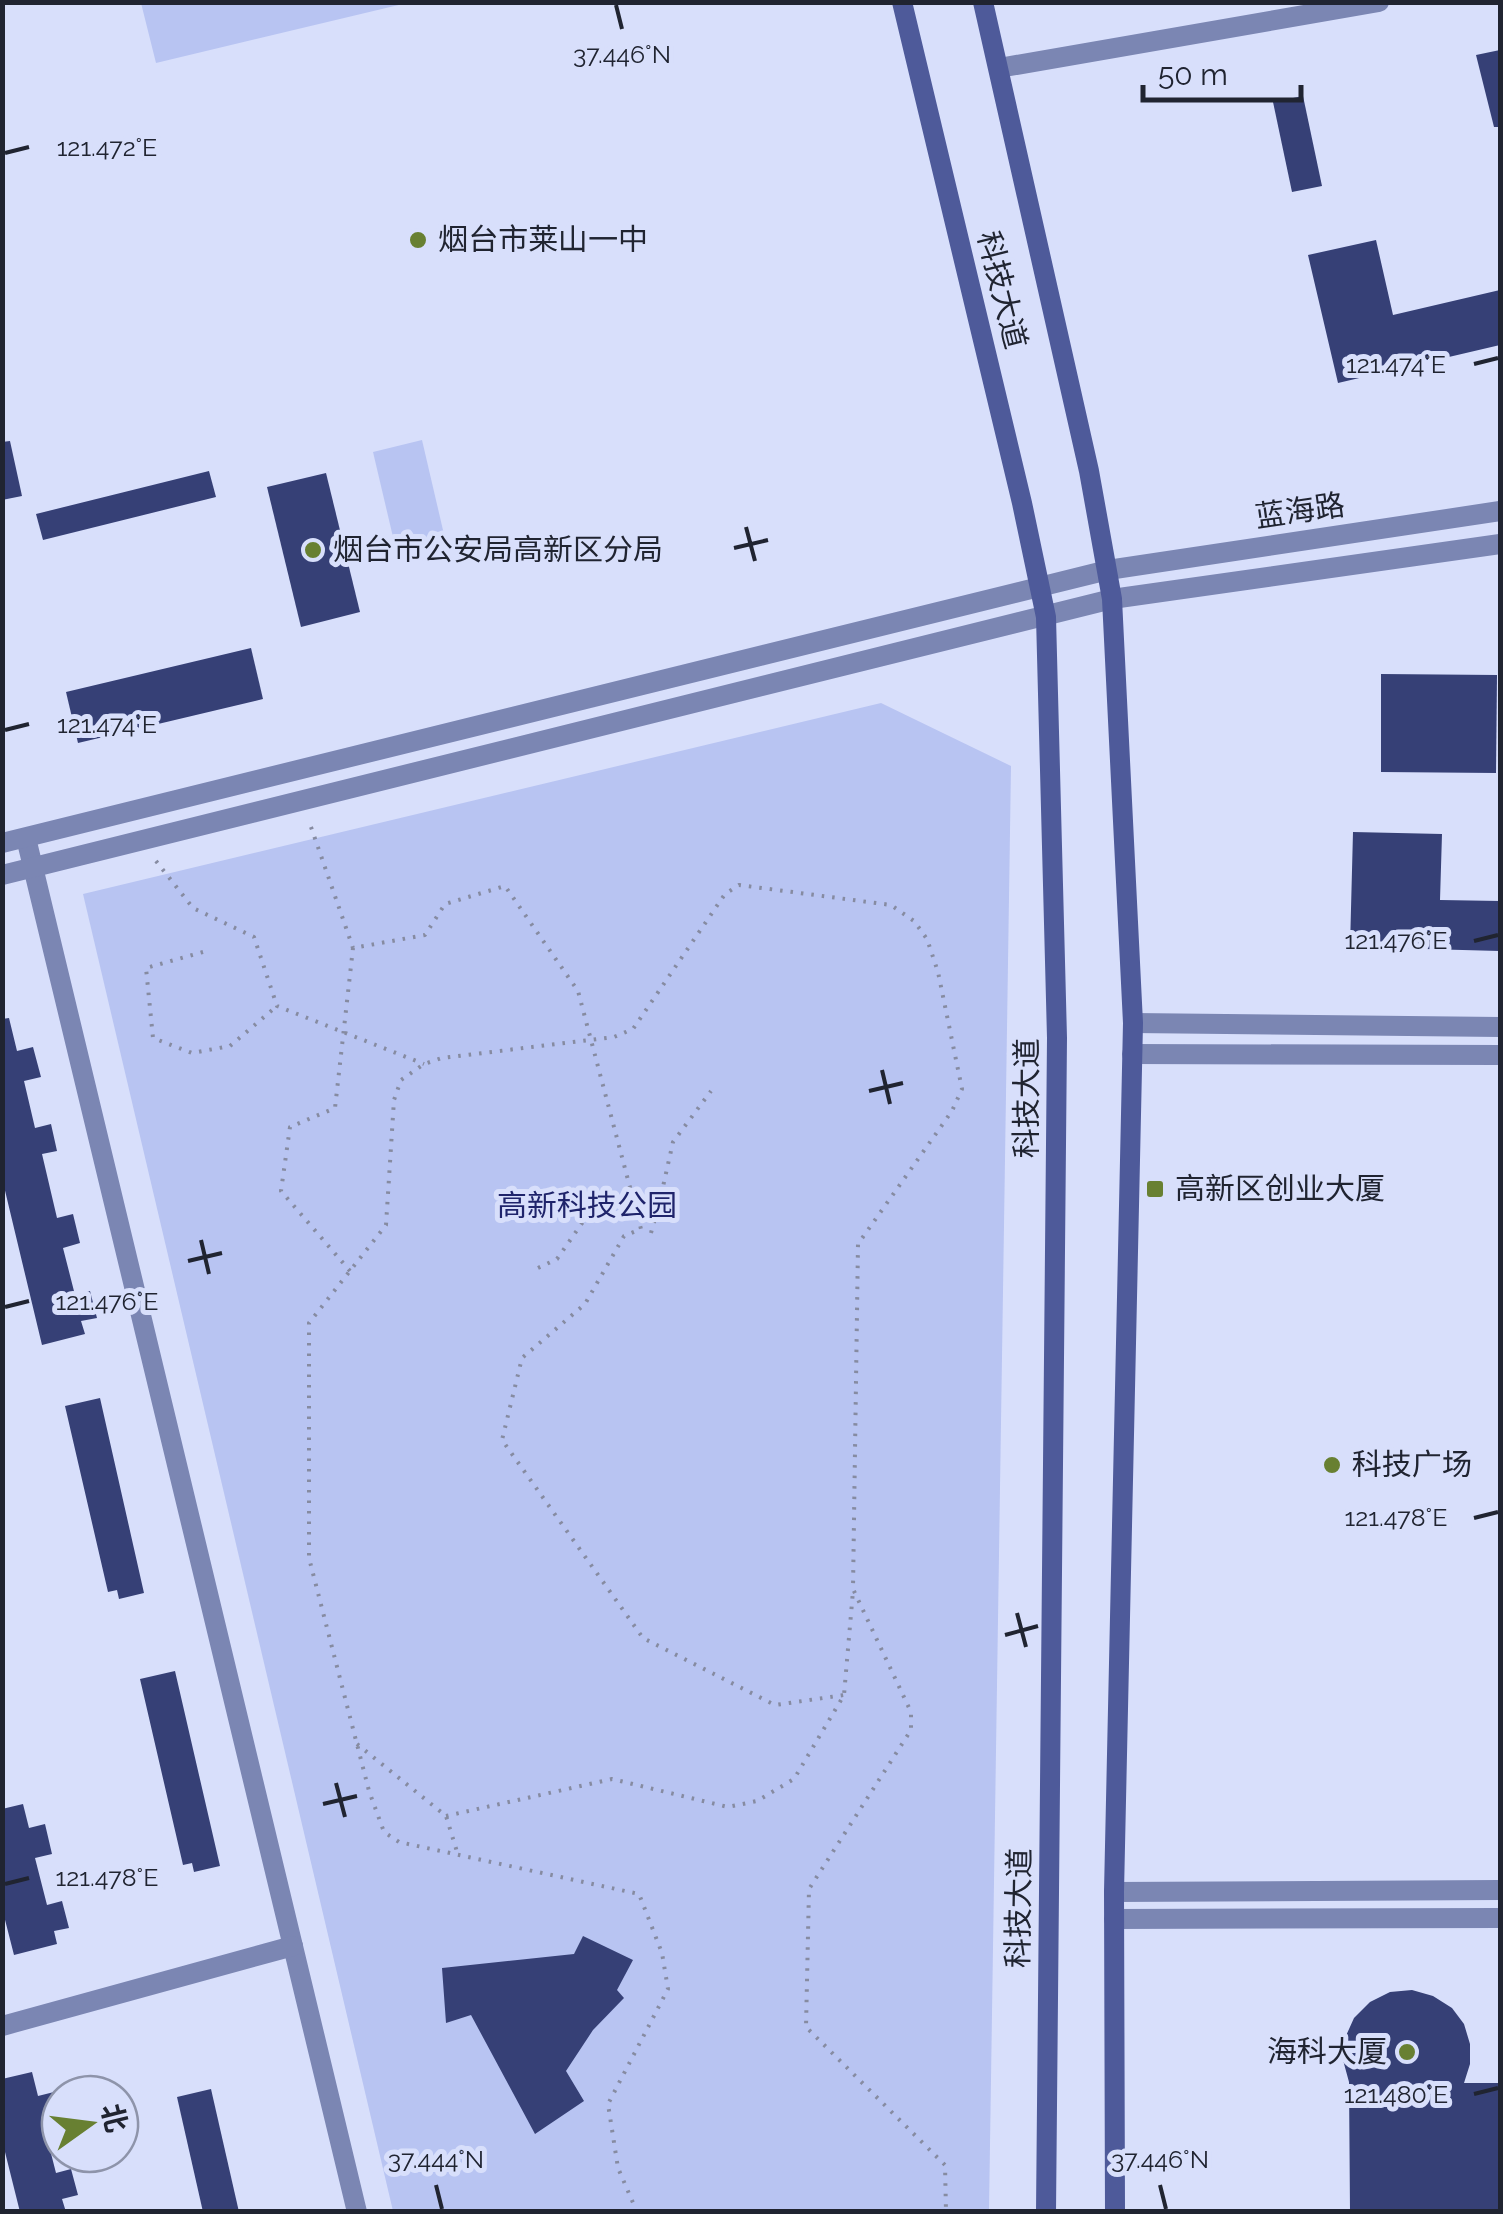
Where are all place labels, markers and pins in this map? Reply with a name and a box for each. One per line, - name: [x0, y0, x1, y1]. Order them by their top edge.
- place label: 烟台市莱山一中: [438, 222, 648, 257]
- marker: 烟台市莱山一中: [407, 229, 429, 251]
- place label: 烟台市公安局高新区分局: [333, 532, 663, 567]
- marker: 烟台市公安局高新区分局: [302, 539, 324, 561]
- place label: 高新区创业大厦: [1175, 1171, 1385, 1206]
- marker: 高新区创业大厦: [1144, 1178, 1166, 1200]
- place label: 科技广场: [1352, 1447, 1472, 1482]
- marker: 科技广场: [1321, 1454, 1343, 1476]
- place label: 海科大厦: [1267, 2034, 1387, 2069]
- marker: 海科大厦: [1396, 2041, 1418, 2063]

